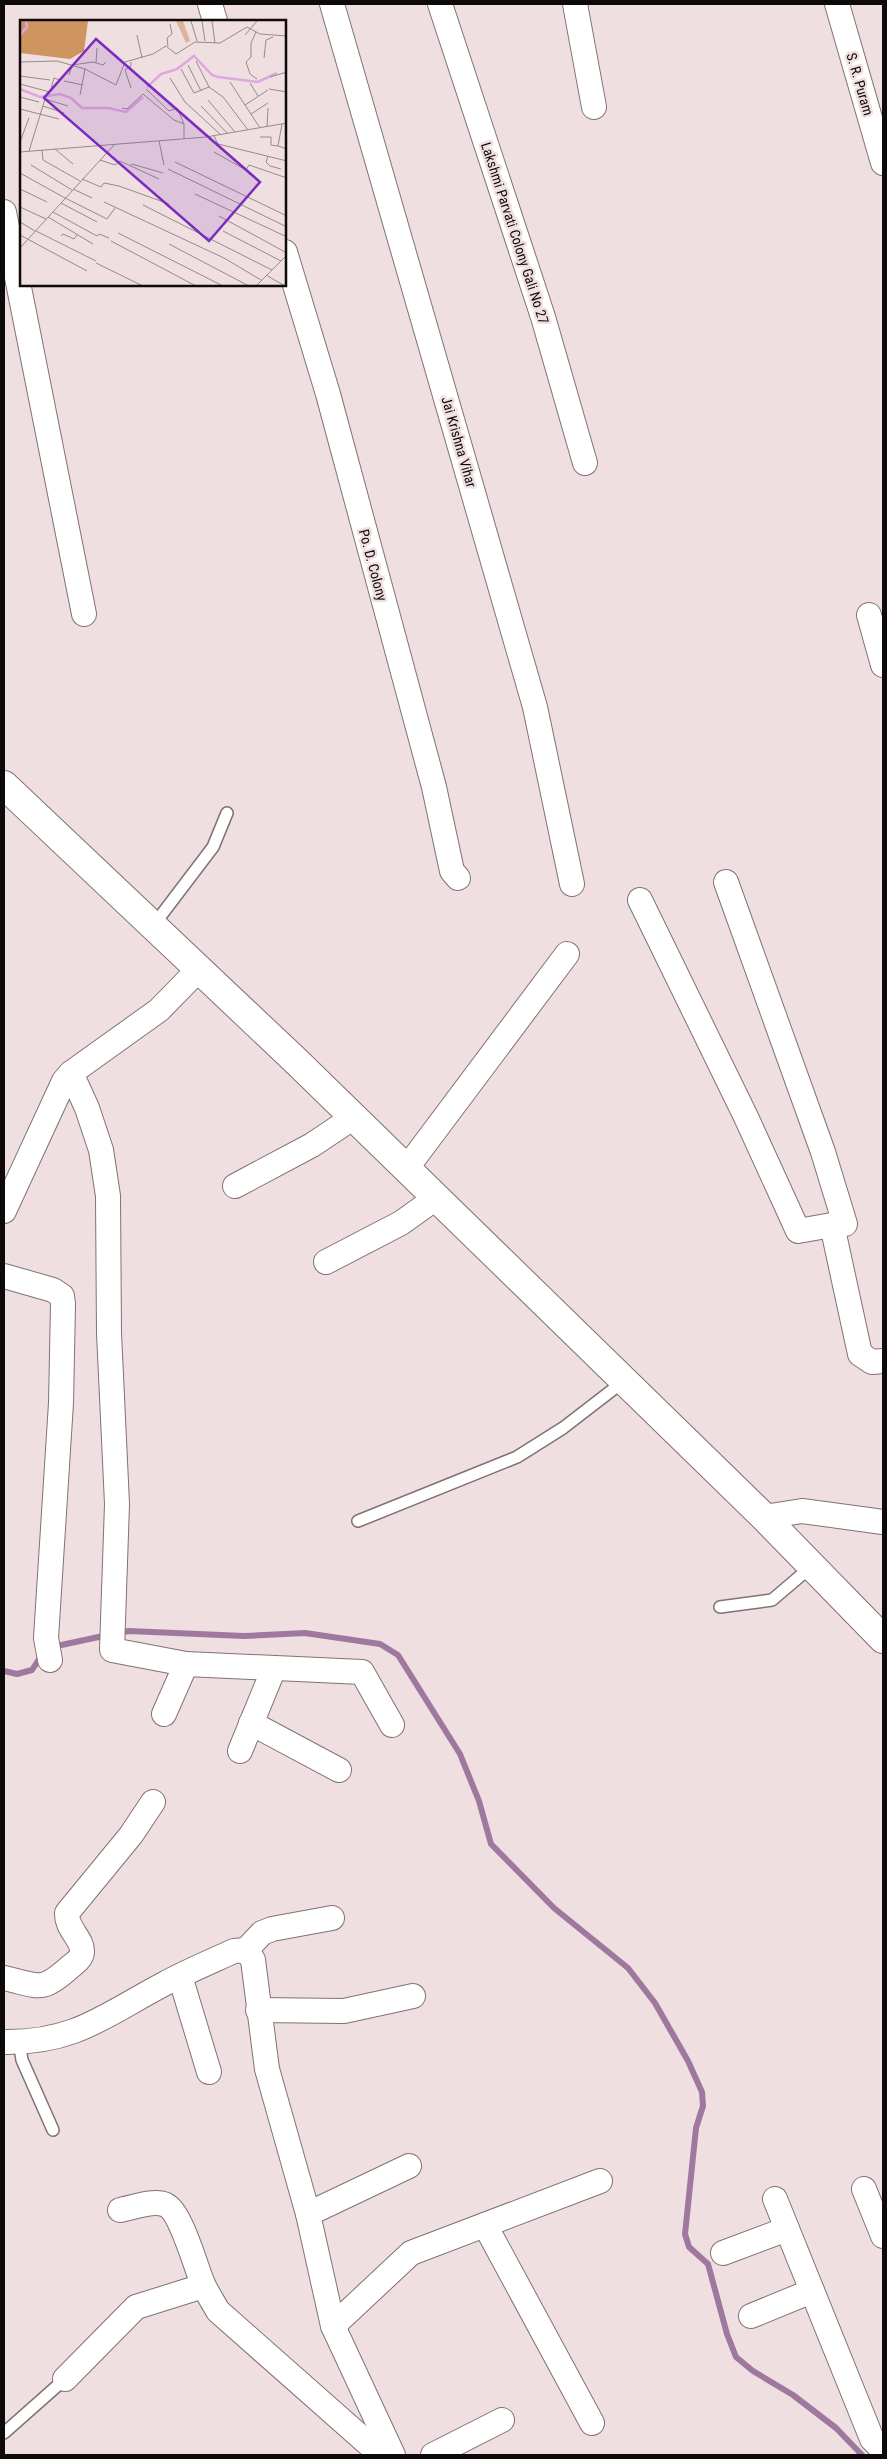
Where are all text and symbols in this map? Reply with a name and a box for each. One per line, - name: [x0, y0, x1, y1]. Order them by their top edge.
- inset map: [20, 20, 286, 286]
- street label: S. R. Puram: [843, 51, 877, 117]
- street label: Lakshmi Parvati Colony Gali No 27: [478, 140, 552, 326]
- street label: Jai Krishna Vihar: [438, 395, 480, 489]
- street label: Po. D. Colony: [356, 527, 390, 603]

